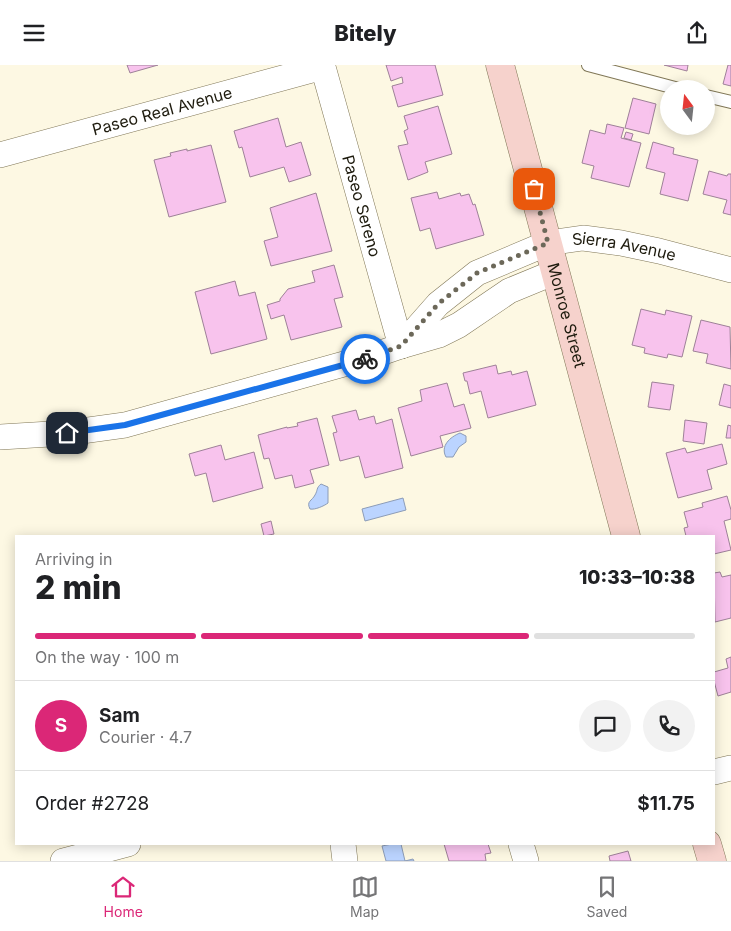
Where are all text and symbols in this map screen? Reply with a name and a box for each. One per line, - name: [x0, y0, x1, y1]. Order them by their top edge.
- icon: menu: [20, 19, 48, 47]
- icon: share: [683, 19, 711, 47]
- text: Bitely: [334, 20, 397, 46]
- north arrow: [660, 80, 715, 135]
- map controls: [660, 80, 715, 135]
- street label: Paseo Real Avenue: [90, 82, 234, 139]
- street label: Paseo Sereno: [338, 153, 386, 259]
- pin: [513, 168, 555, 210]
- icon: bag: [520, 175, 548, 203]
- street label: Sierra Avenue: [571, 228, 678, 265]
- street label: Monroe Street: [543, 261, 591, 370]
- courier: [340, 334, 390, 384]
- icon: bike: [351, 345, 379, 373]
- pin: [46, 412, 88, 454]
- icon: home: [53, 419, 81, 447]
- text: Arriving in: [35, 549, 112, 569]
- text: 10:33–10:38: [579, 566, 695, 589]
- text: 2 min: [35, 568, 121, 607]
- text: On the way · 100 m: [35, 647, 179, 667]
- button: chat: [579, 700, 631, 752]
- button: phone: [643, 700, 695, 752]
- text: Sam: [99, 704, 140, 727]
- text: S: [55, 714, 67, 737]
- text: Courier · 4.7: [99, 727, 192, 747]
- text: Order #2728: [35, 792, 149, 815]
- text: $11.75: [637, 792, 695, 815]
- tab: Home: [104, 873, 143, 920]
- tab: Map: [350, 873, 379, 920]
- tab: Saved: [586, 873, 627, 920]

